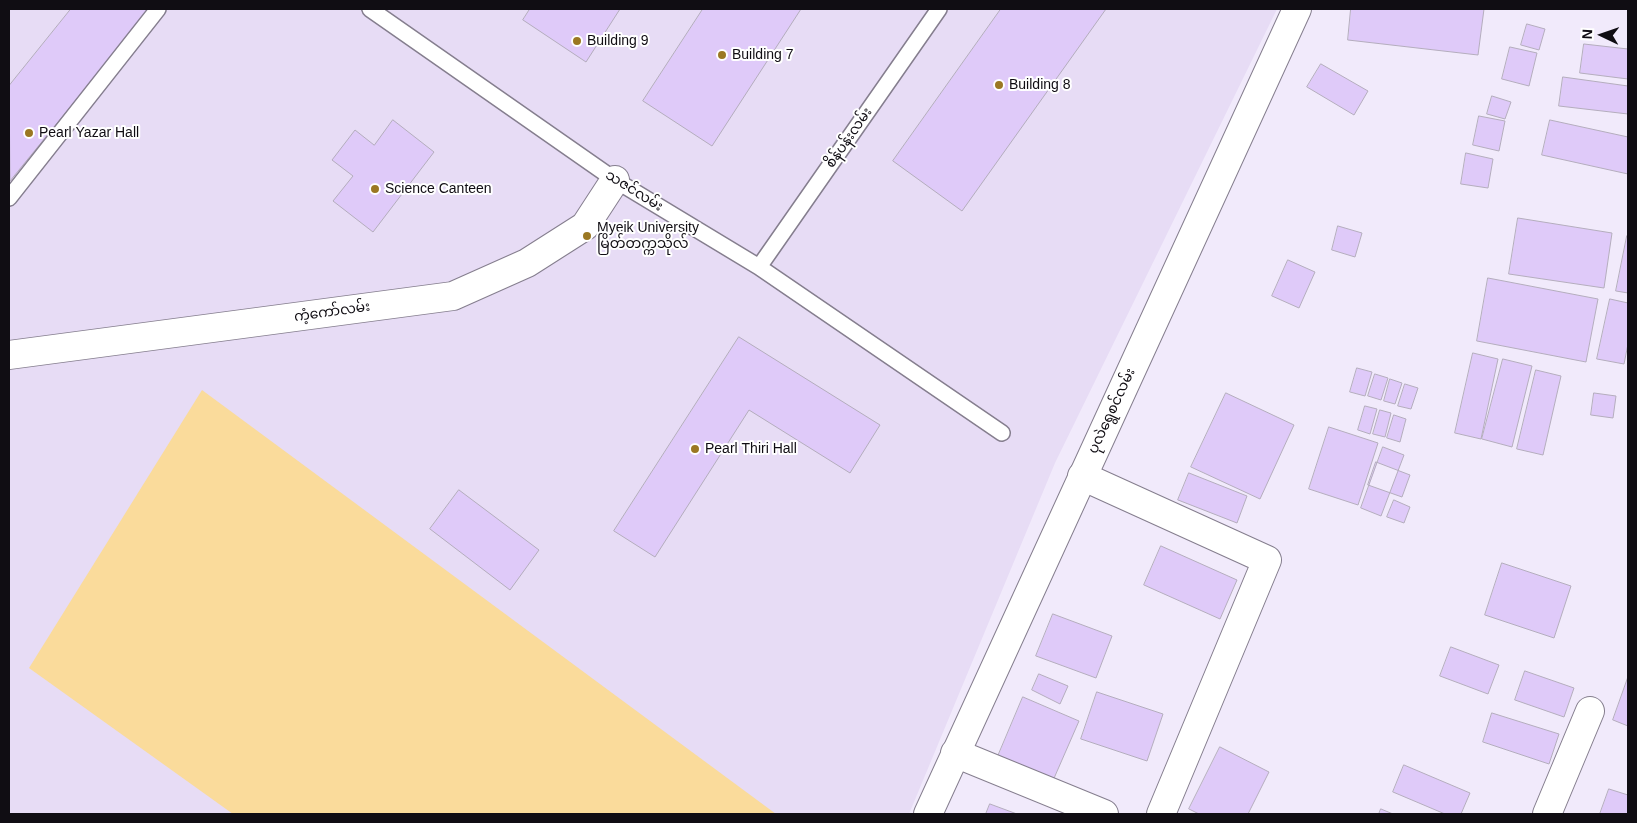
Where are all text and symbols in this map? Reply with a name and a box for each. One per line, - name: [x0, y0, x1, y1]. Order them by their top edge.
- north arrow: [1577, 10, 1627, 60]
- text: N: [1579, 29, 1595, 40]
- place label: Building 9: [587, 33, 648, 49]
- marker: Building 9: [571, 35, 583, 47]
- place label: Building 7: [732, 47, 793, 63]
- marker: Building 7: [716, 49, 728, 61]
- place label: Building 8: [1009, 77, 1070, 93]
- marker: Building 8: [993, 79, 1005, 91]
- street label: စိန်ပန်းလမ်း: [822, 105, 876, 171]
- place label: Pearl Yazar Hall: [39, 125, 139, 141]
- marker: Pearl Yazar Hall: [23, 127, 35, 139]
- street label: သဇင်လမ်း: [602, 167, 666, 215]
- place label: Science Canteen: [385, 181, 492, 197]
- marker: Science Canteen: [369, 183, 381, 195]
- place label: Myeik University မြိတ်တက္ကသိုလ်: [597, 220, 699, 252]
- marker: Myeik University မြိတ်တက္ကသိုလ်: [581, 230, 593, 242]
- street label: ကံ့ကော်လမ်း: [293, 298, 371, 326]
- street label: ပုလဲရွေစင်လမ်း: [1085, 366, 1139, 456]
- place label: Pearl Thiri Hall: [705, 441, 797, 457]
- marker: Pearl Thiri Hall: [689, 443, 701, 455]

